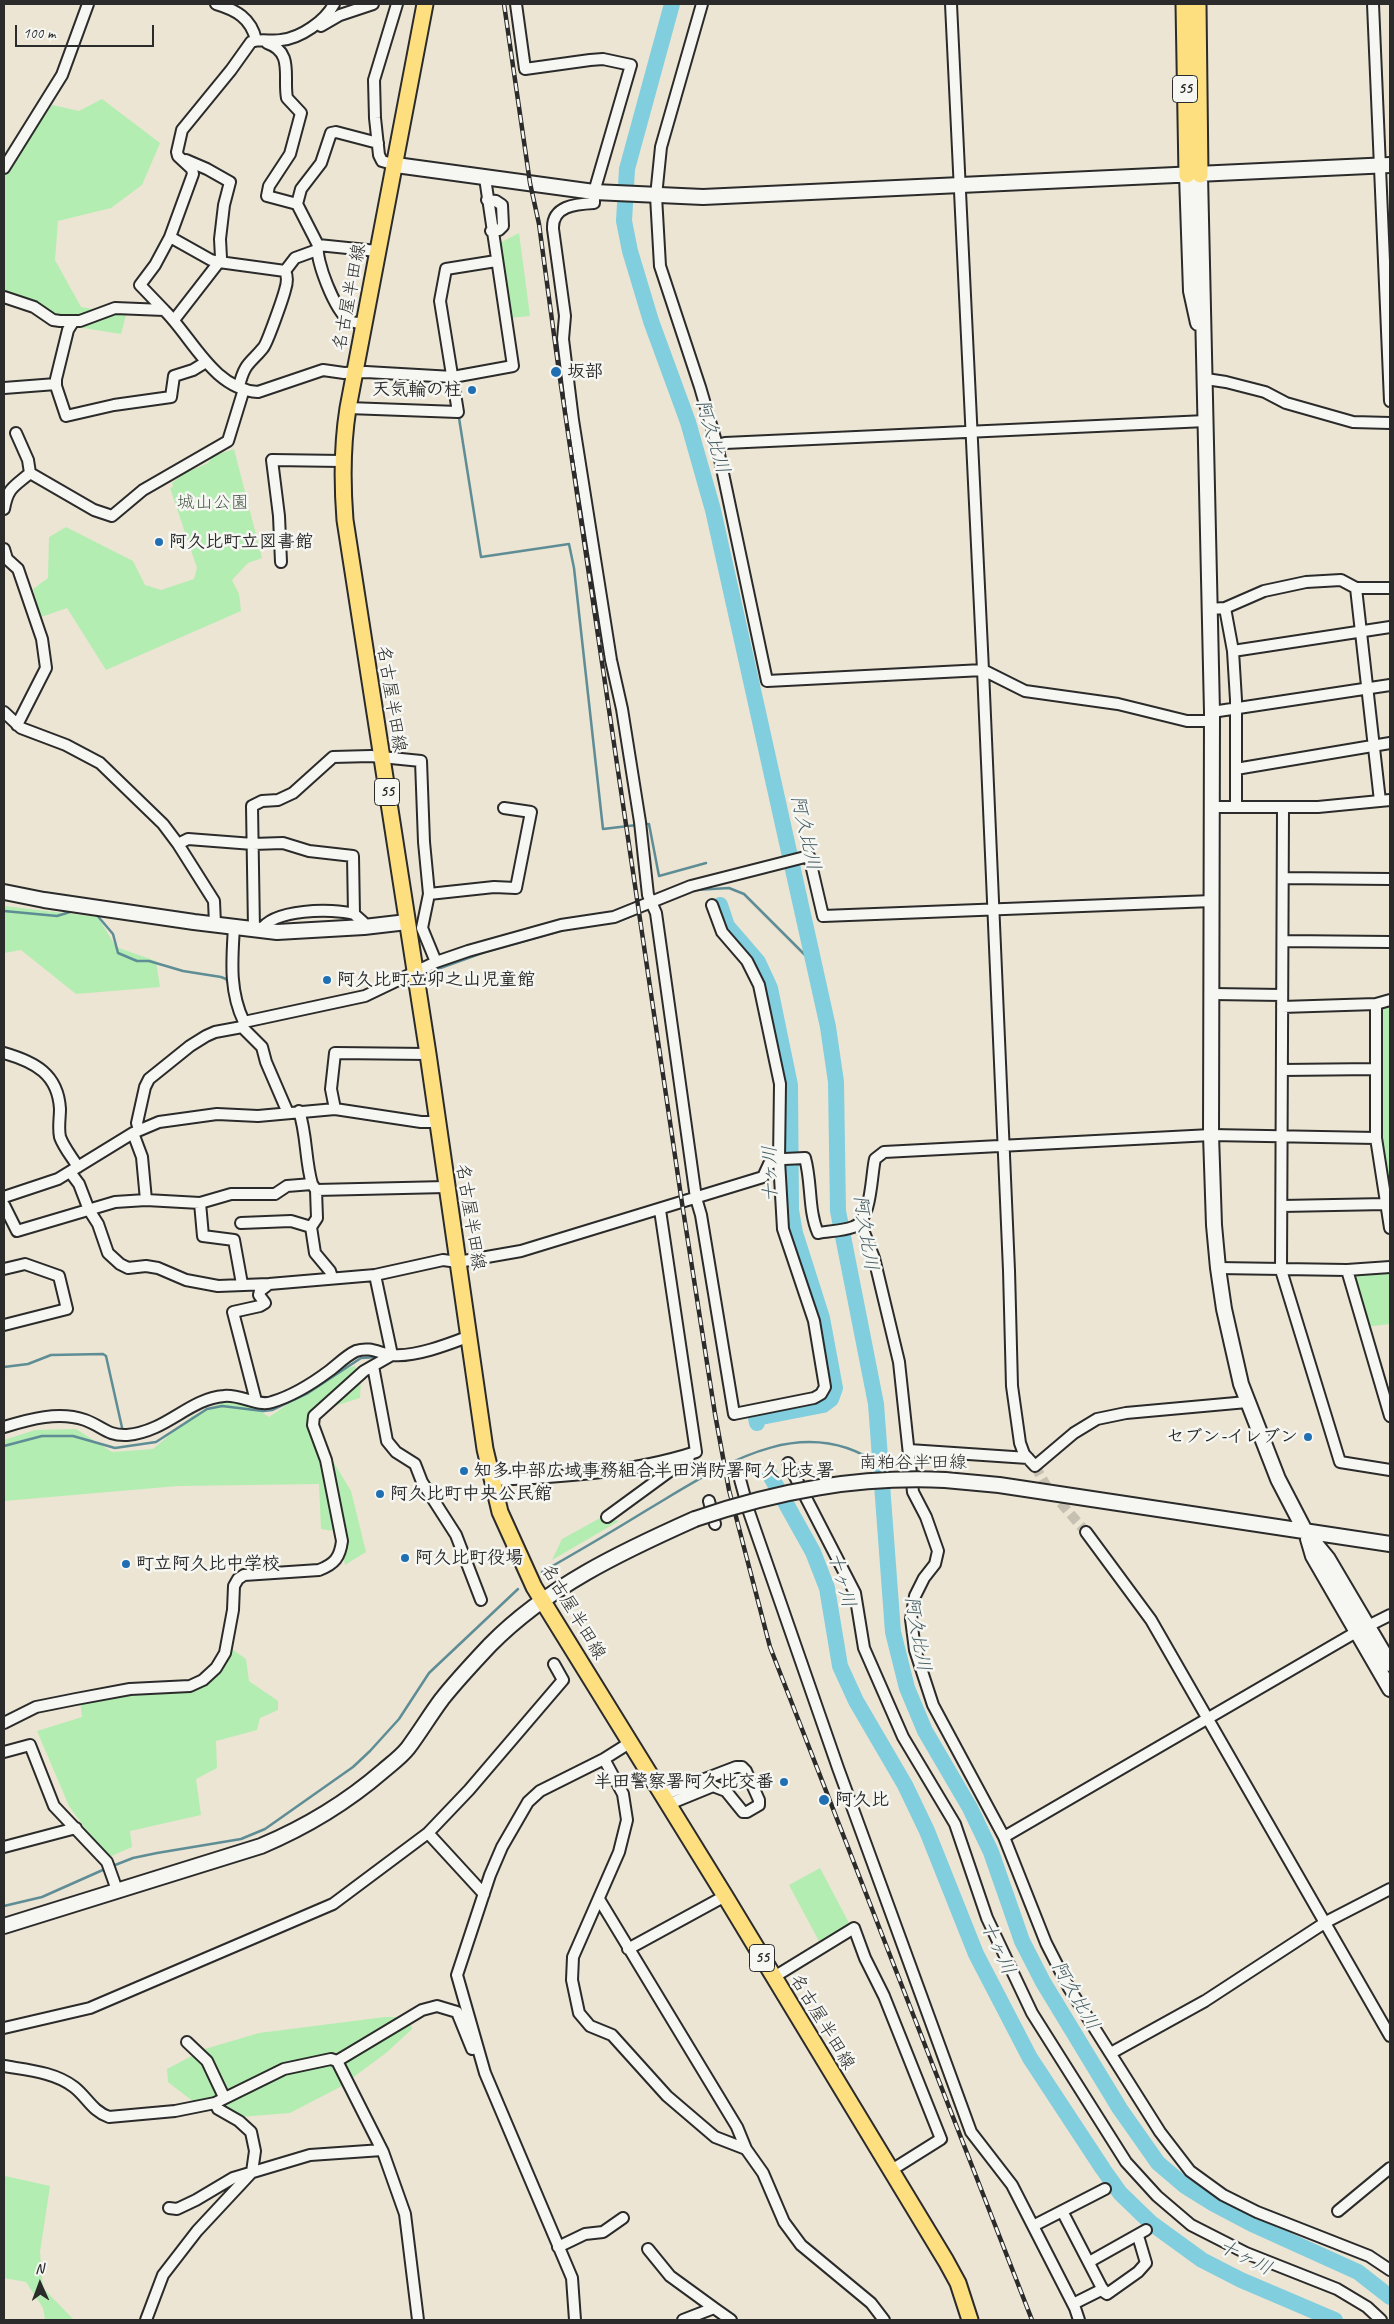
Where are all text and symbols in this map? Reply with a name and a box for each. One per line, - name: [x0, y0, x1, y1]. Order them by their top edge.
- scale bar: [18, 15, 156, 47]
- text: 100 m: [23, 24, 55, 43]
- road number: 55: [1172, 76, 1198, 102]
- street label: 名古屋半田線: [329, 242, 371, 352]
- place label: 坂部: [567, 361, 603, 383]
- marker: 坂部: [549, 365, 563, 379]
- place label: 天気輪の柱: [372, 379, 462, 401]
- marker: 天気輪の柱: [466, 384, 478, 396]
- water label: 阿久比川: [690, 397, 734, 477]
- park label: 城山公園: [177, 492, 249, 514]
- place label: 阿久比町立図書館: [169, 531, 313, 553]
- marker: 阿久比町立図書館: [153, 536, 165, 548]
- street label: 名古屋半田線: [372, 644, 410, 754]
- road number: 55: [374, 779, 400, 806]
- water label: 阿久比川: [785, 793, 825, 873]
- place label: 阿久比町立卯之山児童館: [337, 969, 535, 991]
- marker: 阿久比町立卯之山児童館: [321, 974, 333, 986]
- water label: 十ヶ川: [759, 1145, 783, 1203]
- street label: 名古屋半田線: [451, 1162, 489, 1272]
- water label: 阿久比川: [848, 1194, 882, 1272]
- place label: セブン-イレブン: [1166, 1426, 1298, 1448]
- marker: セブン-イレブン: [1302, 1431, 1314, 1443]
- street label: 南粕谷半田線: [859, 1452, 967, 1474]
- place label: 知多中部広域事務組合半田消防署阿久比支署: [474, 1460, 834, 1482]
- marker: 知多中部広域事務組合半田消防署阿久比支署: [458, 1465, 470, 1477]
- place label: 阿久比町中央公民館: [390, 1483, 552, 1505]
- marker: 阿久比町中央公民館: [374, 1488, 386, 1500]
- place label: 阿久比町役場: [415, 1547, 523, 1569]
- water label: 十ヶ川: [822, 1549, 860, 1611]
- marker: 阿久比町役場: [399, 1552, 411, 1564]
- place label: 町立阿久比中学校: [136, 1553, 280, 1575]
- marker: 町立阿久比中学校: [120, 1558, 132, 1570]
- street label: 名古屋半田線: [536, 1560, 610, 1664]
- water label: 阿久比川: [899, 1595, 935, 1673]
- place label: 半田警察署阿久比交番: [594, 1771, 774, 1793]
- marker: 半田警察署阿久比交番: [778, 1776, 790, 1788]
- place label: 阿久比: [835, 1789, 889, 1811]
- marker: 阿久比: [817, 1793, 831, 1807]
- water label: 十ヶ川: [975, 1917, 1019, 1979]
- road number: 55: [750, 1945, 774, 1972]
- water label: 阿久比川: [1046, 1957, 1104, 2035]
- street label: 名古屋半田線: [785, 1970, 859, 2074]
- water label: 十ヶ川: [1214, 2235, 1276, 2281]
- north arrow: [15, 2259, 65, 2309]
- text: N: [35, 2260, 44, 2277]

